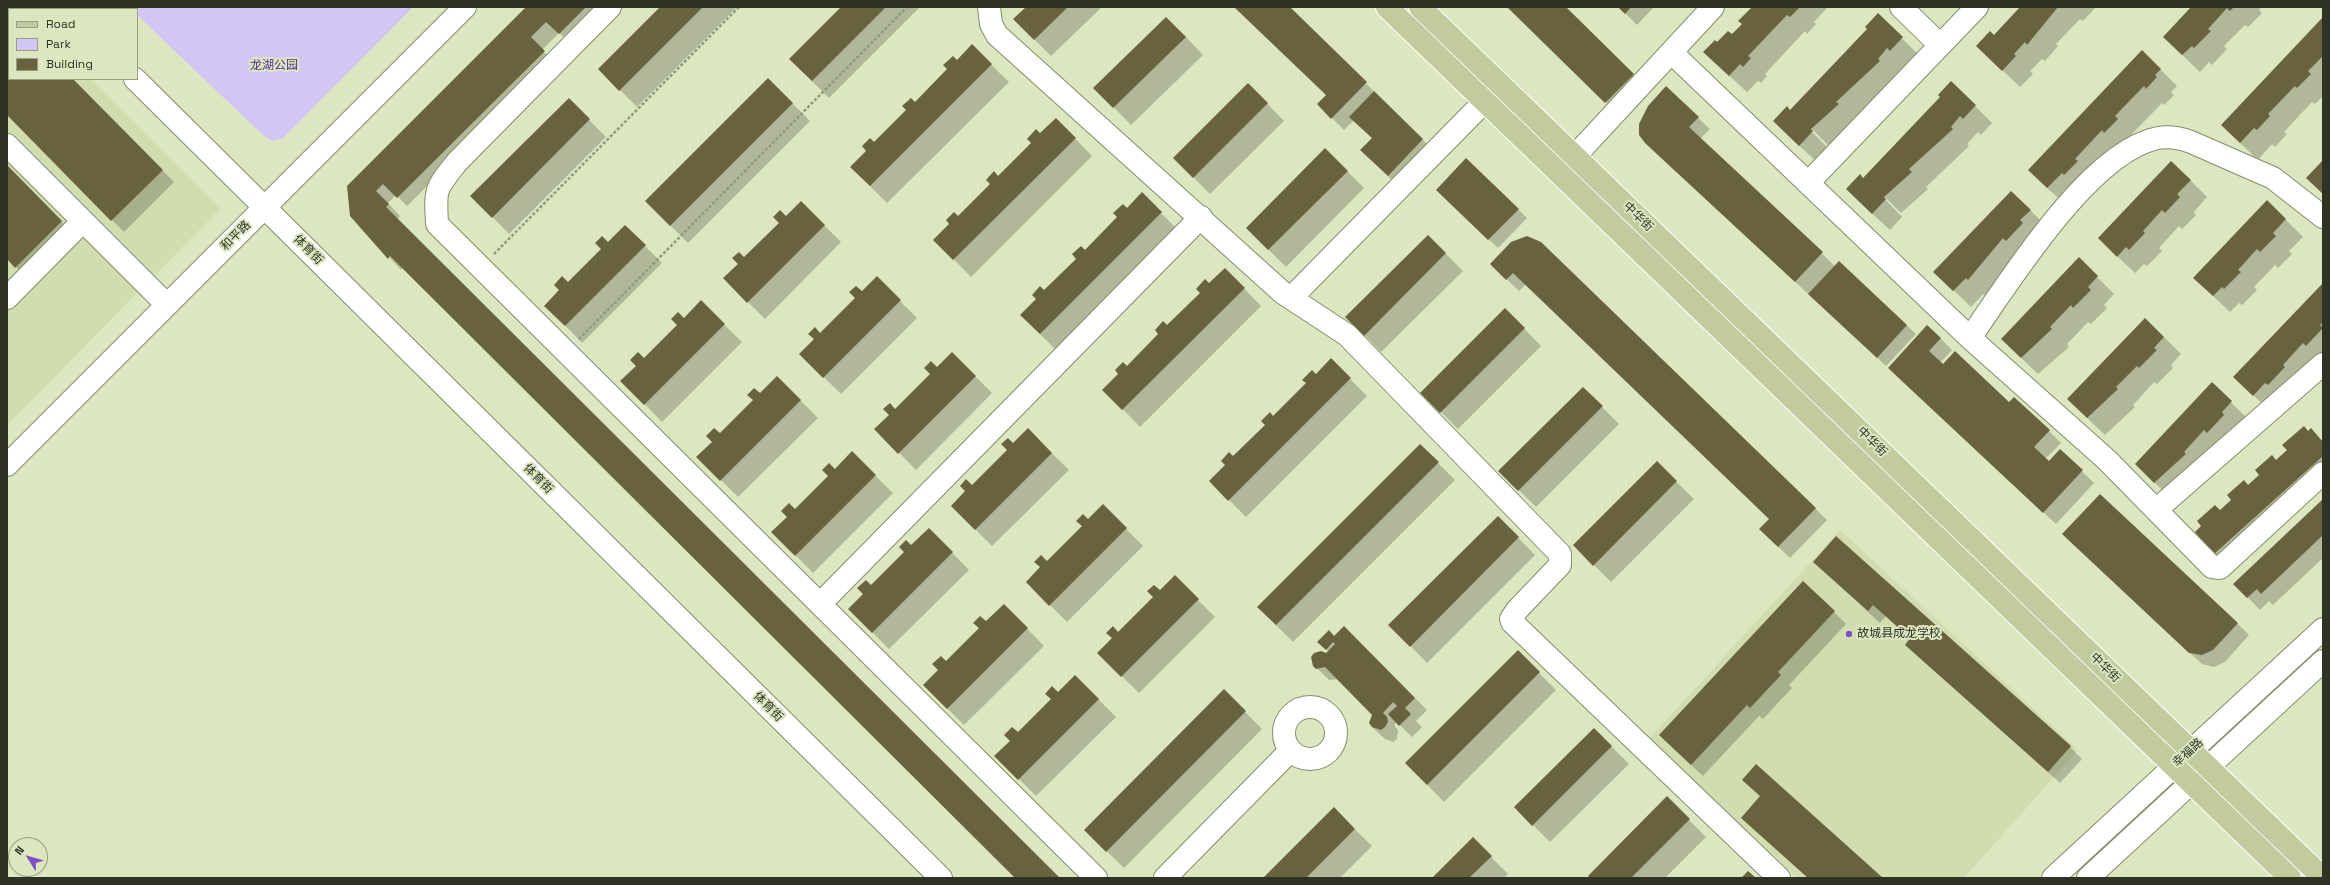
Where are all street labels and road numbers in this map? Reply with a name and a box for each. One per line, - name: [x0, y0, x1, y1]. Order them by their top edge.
- street label: 中华街: [1620, 199, 1656, 235]
- street label: 和平路: [218, 218, 254, 254]
- street label: 体育街: [290, 232, 326, 268]
- street label: 中华街: [1854, 424, 1890, 460]
- street label: 体育街: [520, 461, 556, 497]
- street label: 中华街: [2087, 650, 2123, 686]
- street label: 体育街: [750, 689, 786, 725]
- street label: 幸福路: [2170, 736, 2206, 770]

